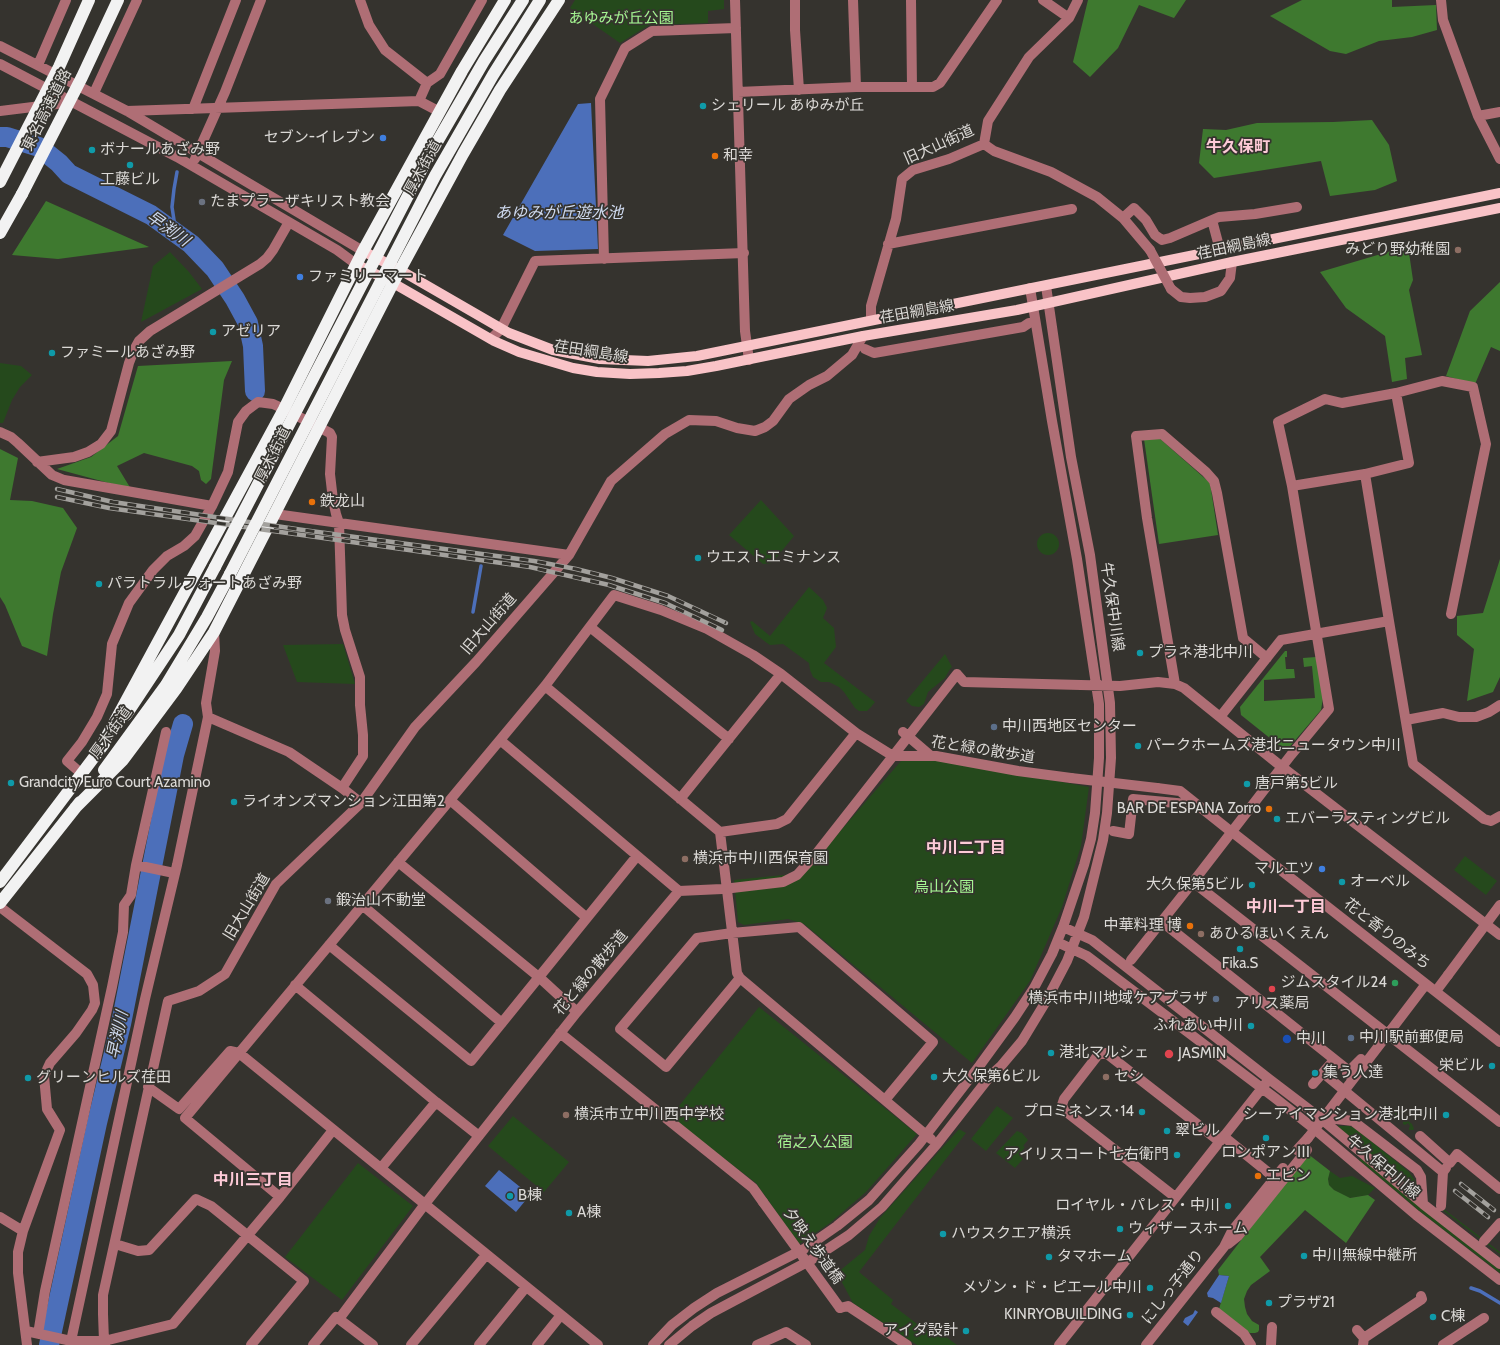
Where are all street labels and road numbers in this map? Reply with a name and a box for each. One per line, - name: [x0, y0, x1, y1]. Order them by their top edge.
- street label: 東名高速道路: [19, 66, 75, 154]
- street label: 旧大山街道: [901, 122, 977, 168]
- street label: 厚木街道: [401, 137, 445, 199]
- street label: 荏田綱島線: [1195, 230, 1273, 264]
- street label: 荏田綱島線: [879, 297, 955, 327]
- street label: 荏田綱島線: [553, 337, 629, 367]
- street label: 厚木街道: [251, 424, 295, 486]
- street label: 牛久保中川線: [1097, 561, 1127, 653]
- street label: 旧大山街道: [458, 590, 520, 658]
- street label: 厚木街道: [86, 703, 136, 763]
- street label: 花と緑の散歩道: [930, 733, 1036, 767]
- street label: 旧大山街道: [220, 870, 274, 944]
- street label: 花と香りのみち: [1340, 895, 1434, 973]
- street label: 花と緑の散歩道: [550, 927, 632, 1019]
- street label: 牛久保中川線: [1343, 1131, 1423, 1203]
- street label: 夕映え歩道橋: [779, 1204, 847, 1288]
- street label: にしっ子通り: [1138, 1246, 1208, 1328]

